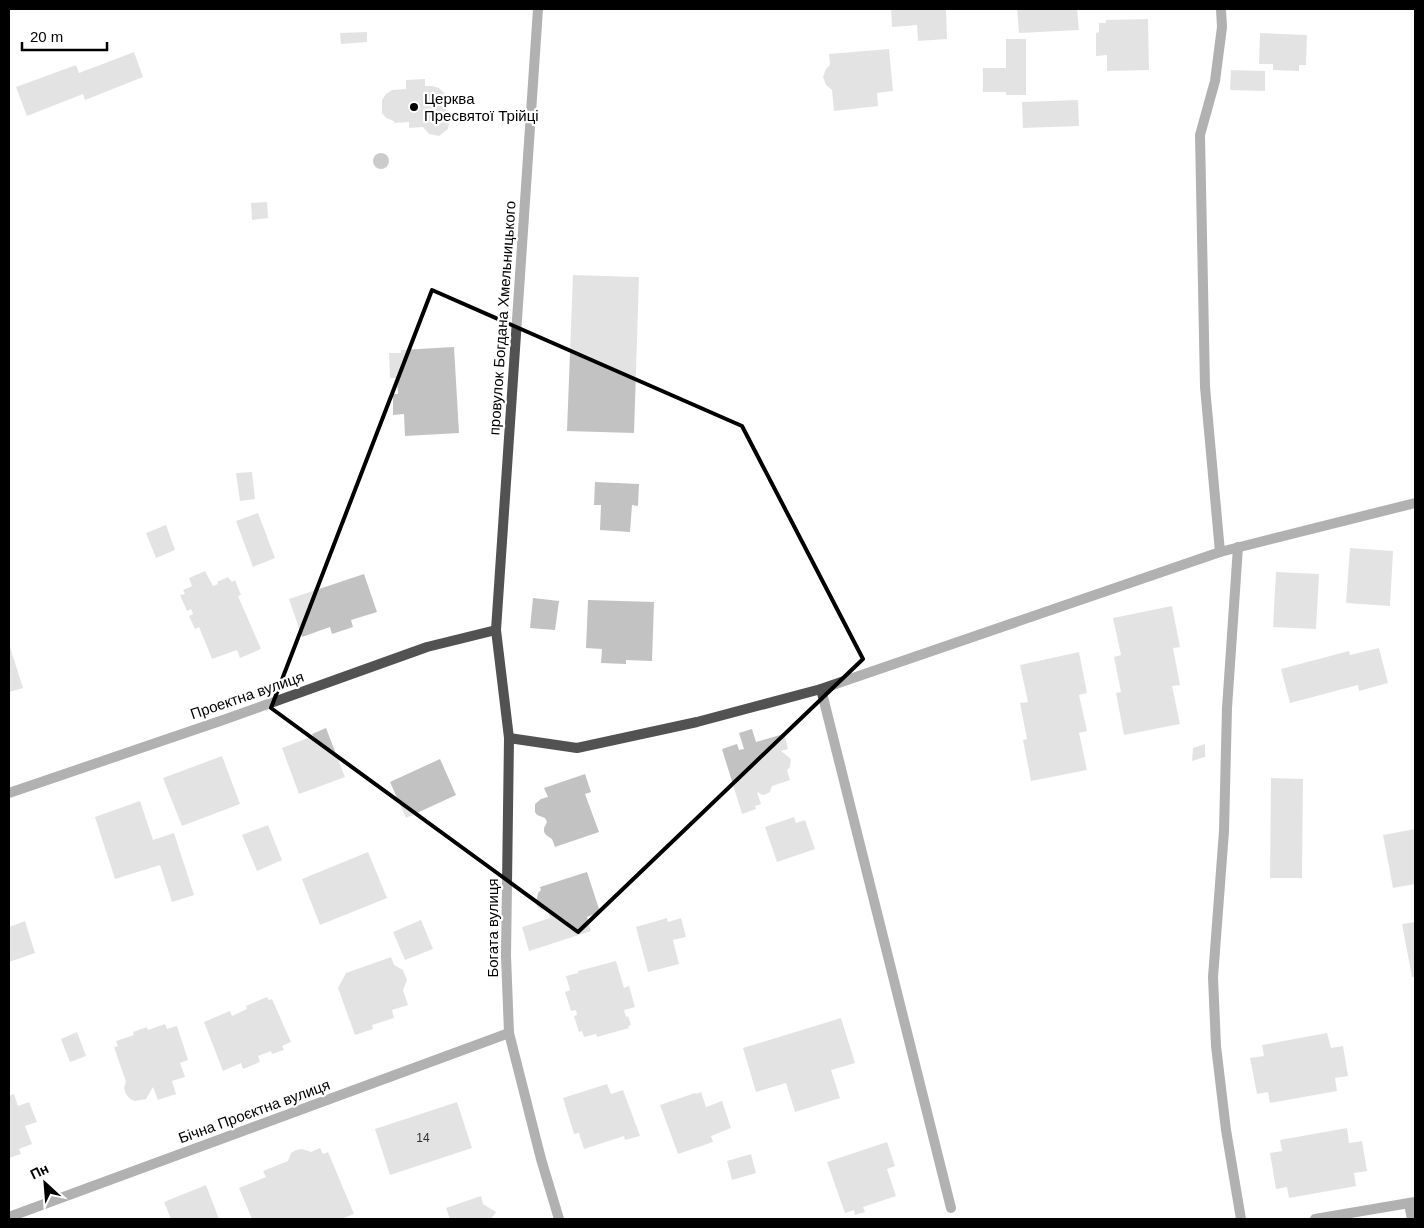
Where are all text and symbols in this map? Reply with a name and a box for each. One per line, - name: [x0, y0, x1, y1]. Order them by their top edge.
- scale bar: [22, 20, 108, 52]
- text: 20 m: [30, 28, 63, 45]
- place label: Церква Пресвятої Трійці: [424, 90, 539, 124]
- marker: Церква Пресвятої Трійці: [408, 101, 420, 113]
- street label: провулок Богдана Хмельницького: [485, 200, 519, 436]
- street label: Проектна вулиця: [188, 668, 306, 722]
- street label: Богата вулиця: [484, 878, 501, 978]
- street label: Бічна Проєктна вулиця: [176, 1076, 332, 1146]
- house number: 14: [416, 1131, 430, 1145]
- north arrow: [20, 1158, 70, 1208]
- text: Пн: [27, 1160, 51, 1183]

